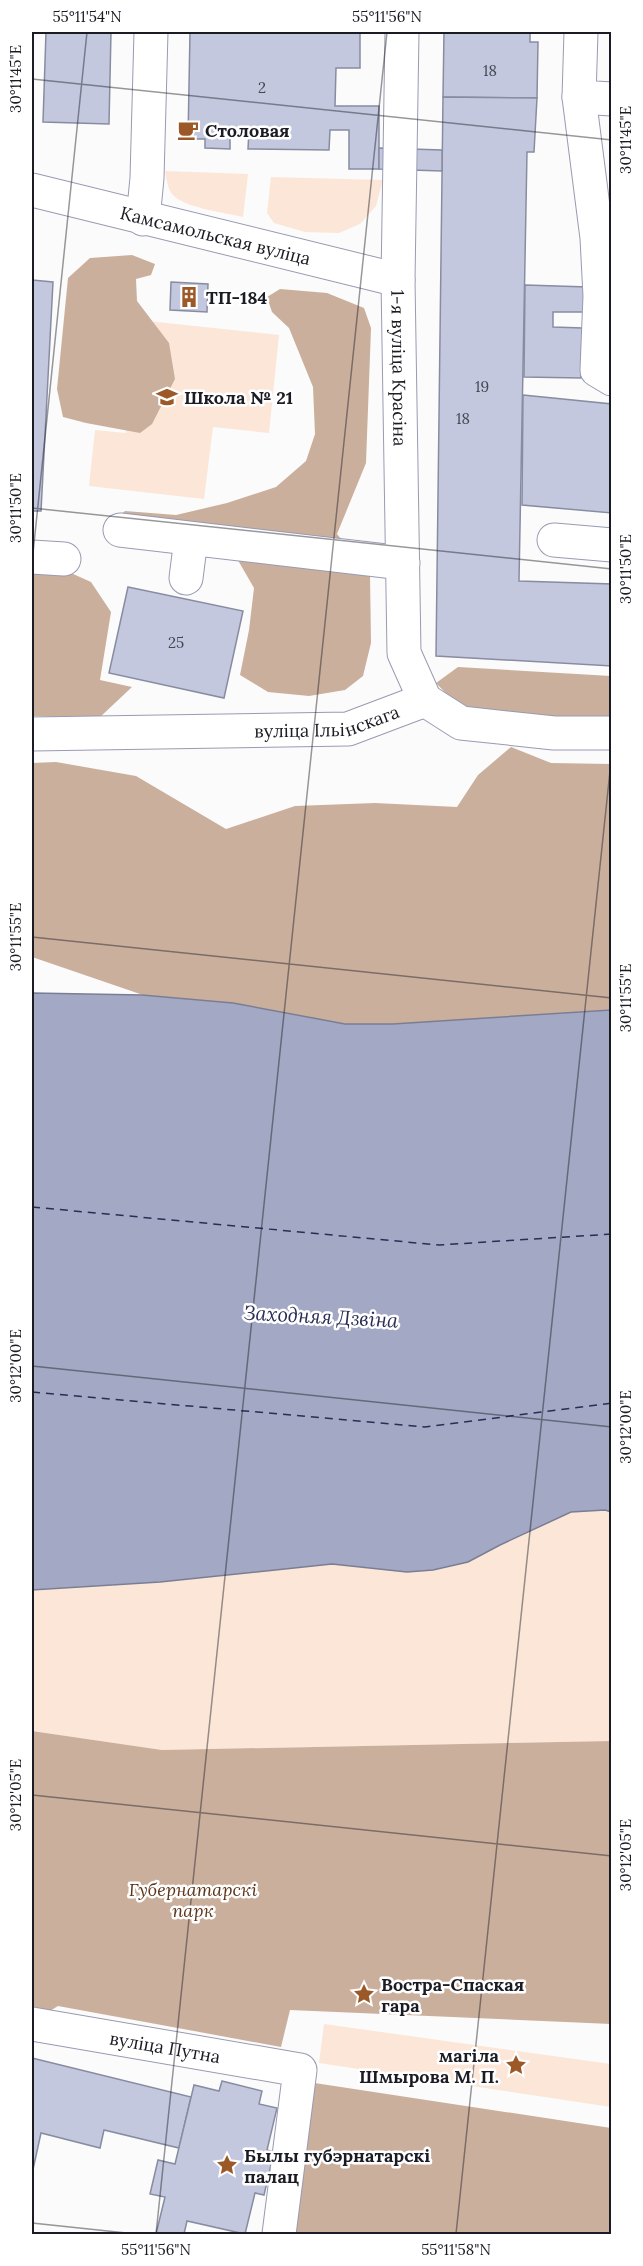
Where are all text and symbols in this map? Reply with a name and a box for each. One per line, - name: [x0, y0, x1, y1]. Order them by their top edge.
- text: 55°11'54"N: [52, 7, 122, 26]
- text: 55°11'56"N: [352, 7, 422, 26]
- text: 30°11'45"E: [6, 45, 25, 113]
- house number: 18: [483, 61, 497, 80]
- house number: 2: [258, 78, 266, 97]
- text: 30°11'45"E: [616, 106, 635, 174]
- cafe icon: Столовая: [176, 118, 200, 142]
- place label: Столовая: [205, 119, 290, 142]
- street label: Камсамольская вуліца: [118, 201, 313, 270]
- building icon: ТП-184: [177, 285, 201, 309]
- place label: ТП-184: [206, 286, 268, 309]
- street label: 1-я вуліца Красіна: [387, 289, 412, 447]
- house number: 19: [475, 377, 489, 396]
- school or university icon: Школа № 21: [155, 385, 179, 409]
- place label: Школа № 21: [184, 386, 293, 409]
- house number: 18: [456, 409, 470, 428]
- text: 30°11'50"E: [6, 473, 25, 543]
- text: 30°11'50"E: [616, 534, 635, 604]
- house number: 25: [168, 633, 184, 652]
- street label: вуліца Ільінскага: [254, 699, 402, 742]
- text: 30°11'55"E: [6, 903, 25, 971]
- text: 30°11'55"E: [616, 964, 635, 1032]
- water label: Заходняя Дзвіна: [243, 1299, 399, 1333]
- text: 30°12'00"E: [6, 1329, 25, 1403]
- text: 30°12'00"E: [616, 1390, 635, 1464]
- text: 30°12'05"E: [6, 1759, 25, 1831]
- text: 30°12'05"E: [616, 1819, 635, 1891]
- park label: Губернатарскі парк: [129, 1878, 257, 1922]
- place label: Востра-Спаская гара: [381, 1973, 524, 2017]
- place icon: Востра-Спаская гара: [352, 1982, 376, 2006]
- street label: вуліца Путна: [108, 2026, 222, 2068]
- place label: магіла Шмырова М. П.: [359, 2044, 500, 2088]
- place icon: магіла Шмырова М. П.: [504, 2053, 528, 2077]
- place label: Былы губэрнатарскі палац: [244, 2144, 430, 2188]
- place icon: Былы губэрнатарскі палац: [215, 2153, 239, 2177]
- text: 55°11'56"N: [121, 2240, 191, 2259]
- text: 55°11'58"N: [421, 2240, 491, 2259]

